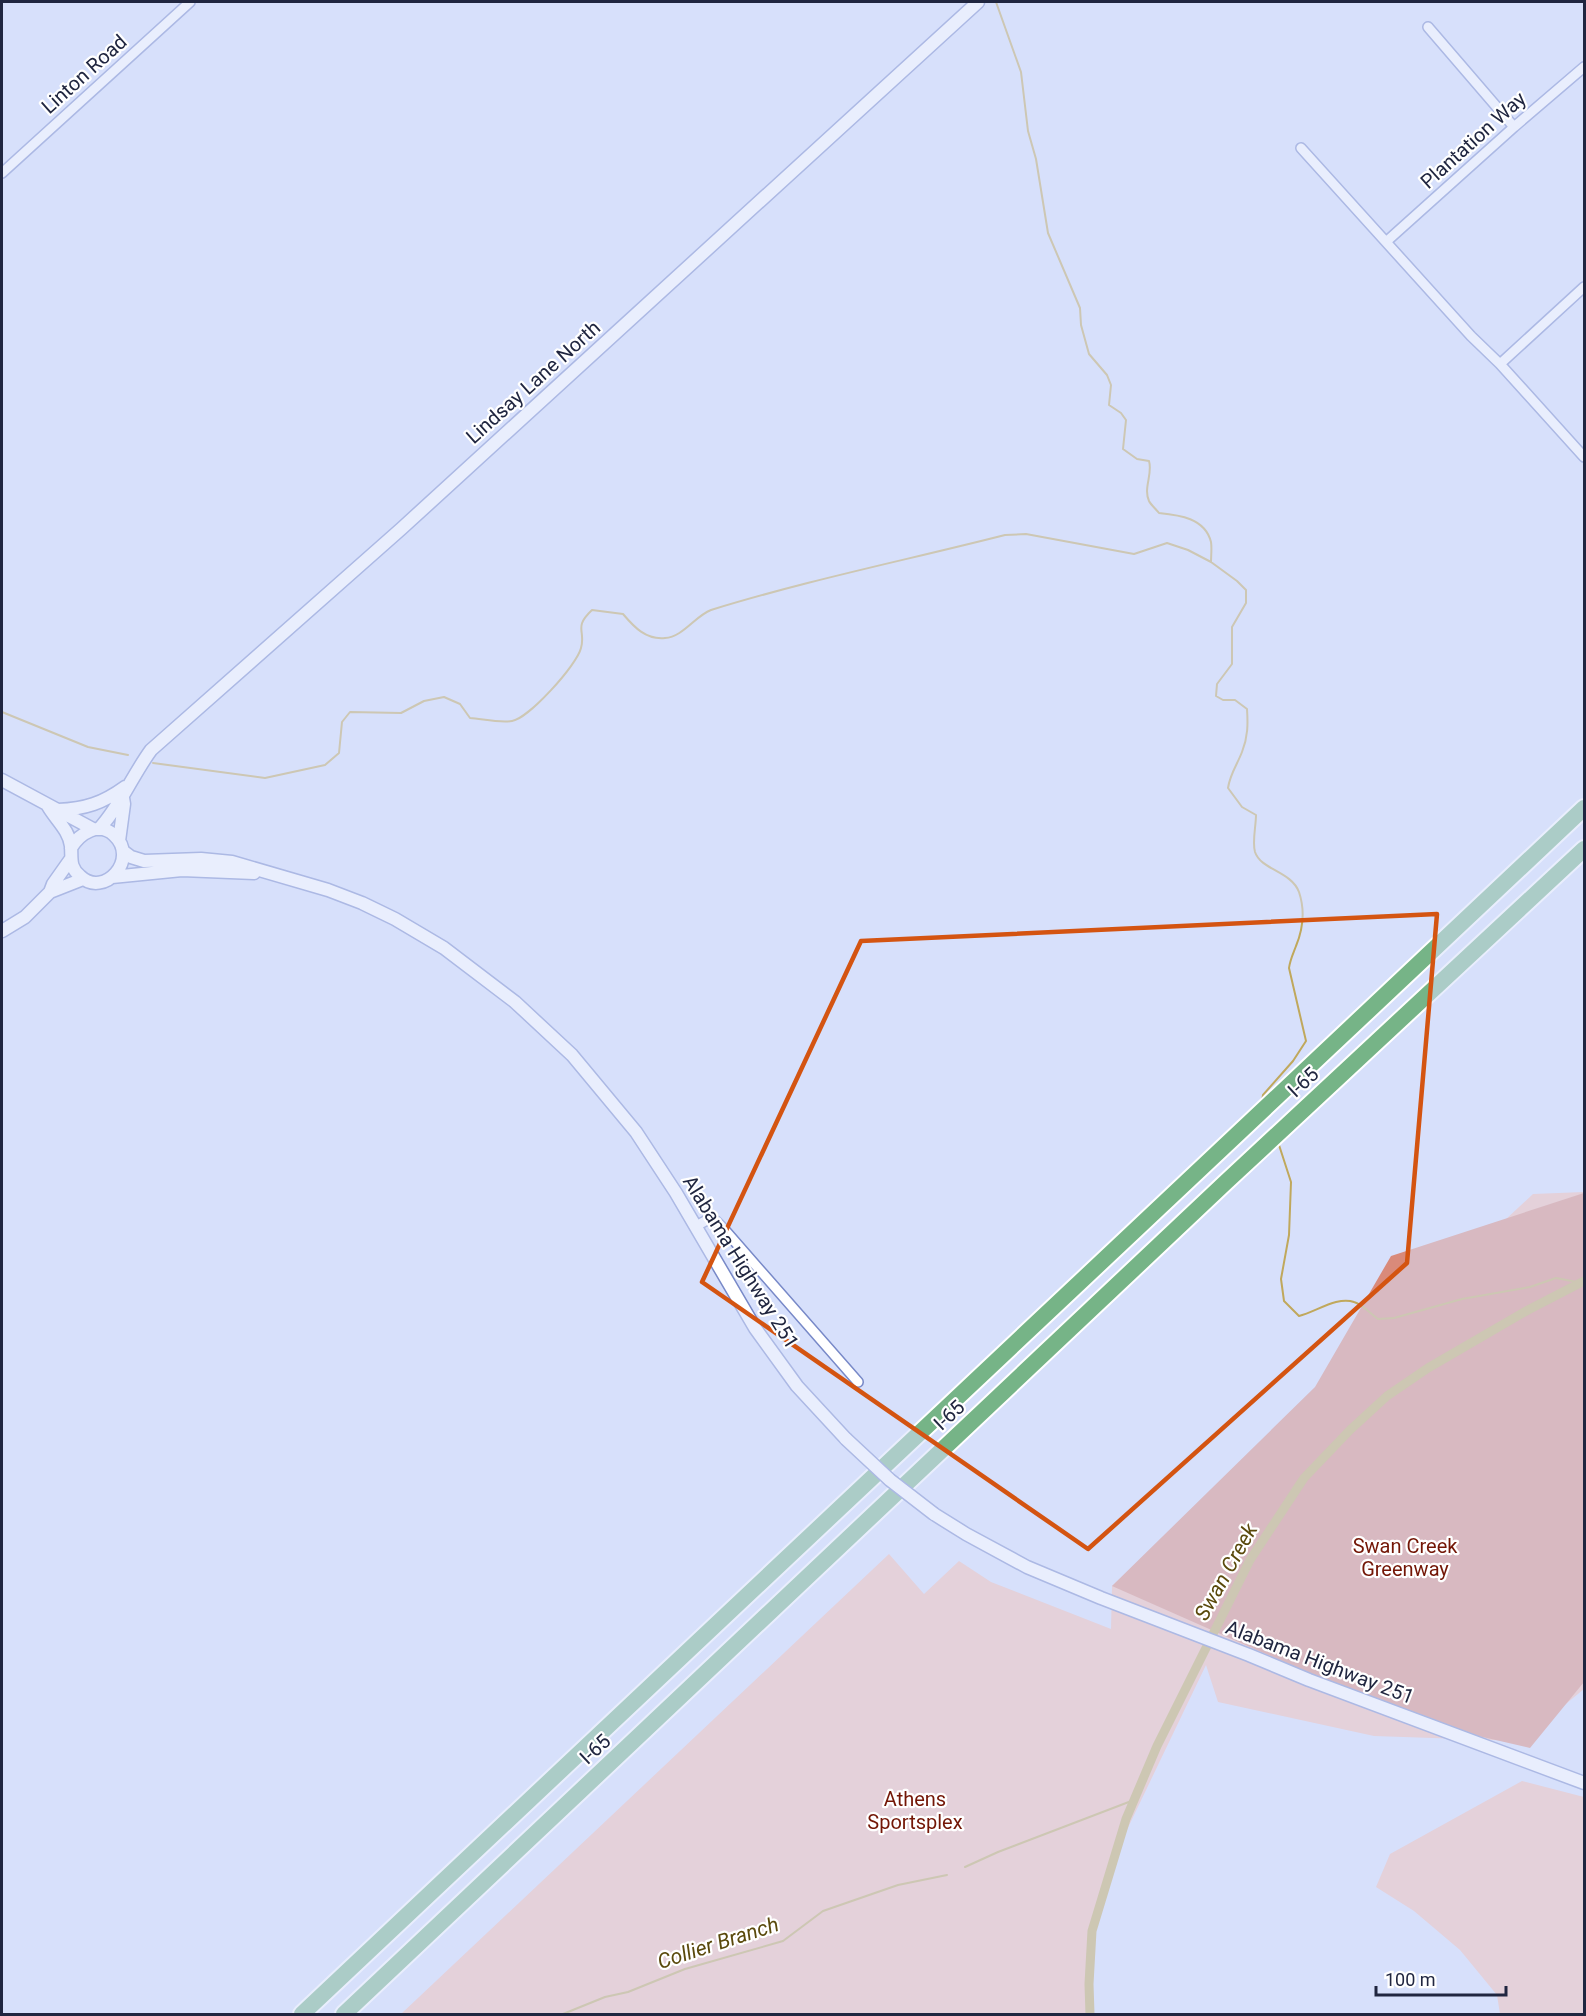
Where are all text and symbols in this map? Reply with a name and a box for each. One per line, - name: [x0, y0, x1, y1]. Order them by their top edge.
- street label: Linton Road: [36, 30, 132, 118]
- street label: Plantation Way: [1415, 86, 1531, 194]
- street label: Lindsay Lane North: [461, 315, 605, 449]
- street label: I-65: [1283, 1062, 1323, 1102]
- street label: Alabama Highway 251: [678, 1171, 804, 1353]
- street label: I-65: [929, 1395, 969, 1435]
- water label: Swan Creek: [1190, 1519, 1263, 1625]
- park label: Swan Creek Greenway: [1353, 1534, 1458, 1581]
- street label: Alabama Highway 251: [1223, 1615, 1417, 1709]
- street label: I-65: [575, 1729, 615, 1769]
- park label: Athens Sportsplex: [867, 1787, 963, 1834]
- water label: Collier Branch: [654, 1912, 782, 1974]
- scale bar: [1376, 1959, 1506, 1997]
- text: 100 m: [1385, 1969, 1436, 1990]

